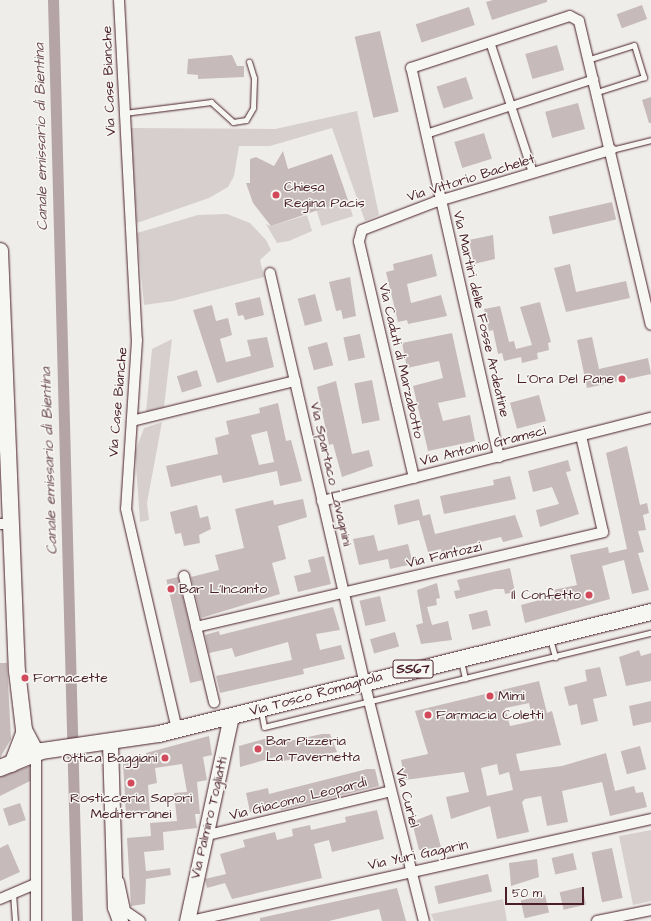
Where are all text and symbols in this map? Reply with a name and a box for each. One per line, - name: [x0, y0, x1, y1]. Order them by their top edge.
- street label: Via Case Bianche: [99, 26, 119, 136]
- water label: Canale emissario di Bientina: [30, 43, 52, 231]
- street label: Via Vittorio Bachelet: [405, 151, 537, 205]
- place label: Chiesa Regina Pacis: [284, 179, 365, 212]
- marker: Chiesa Regina Pacis: [271, 190, 281, 200]
- street label: Via Martiri delle Fosse Ardeatine: [449, 209, 513, 419]
- street label: Via Caduti di Marzabotto: [375, 282, 427, 440]
- street label: Via Case Bianche: [105, 346, 131, 458]
- water label: Canale emissario di Bientina: [37, 367, 61, 555]
- place label: L'Ora Del Pane: [517, 371, 614, 387]
- marker: L'Ora Del Pane: [617, 374, 627, 384]
- street label: Via Spartaco Lavagnini: [306, 400, 356, 548]
- street label: Via Antonio Gramsci: [418, 422, 548, 470]
- street label: Via Fantozzi: [405, 538, 483, 572]
- place label: Bar L'Incanto: [179, 581, 267, 597]
- marker: Bar L'Incanto: [166, 584, 176, 594]
- place label: Il Confetto: [511, 587, 581, 603]
- marker: Il Confetto: [584, 590, 594, 600]
- road number: SS67: [392, 658, 434, 680]
- street label: Via Tosco Romagnola: [248, 668, 384, 720]
- place label: Fornacette: [33, 670, 108, 686]
- marker: Fornacette: [20, 673, 30, 683]
- place label: Mimì: [498, 688, 525, 704]
- marker: Mimì: [485, 691, 495, 701]
- place label: Farmacia Coletti: [436, 707, 543, 723]
- marker: Farmacia Coletti: [423, 710, 433, 720]
- place label: Bar Pizzeria La Tavernetta: [266, 733, 360, 766]
- marker: Bar Pizzeria La Tavernetta: [253, 744, 263, 754]
- place label: Ottica Baggiani: [63, 750, 157, 766]
- marker: Ottica Baggiani: [160, 753, 170, 763]
- street label: Via Palmiro Togliatti: [187, 755, 231, 881]
- street label: Via Curiel: [392, 767, 422, 829]
- street label: Via Giacomo Leopardi: [228, 774, 368, 824]
- marker: Rosticceria Sapori Mediterranei: [126, 778, 136, 788]
- place label: Rosticceria Sapori Mediterranei: [70, 790, 192, 822]
- street label: Via Yuri Gagarin: [367, 836, 469, 874]
- scale bar: [507, 879, 586, 905]
- text: 50 m: [512, 885, 542, 902]

